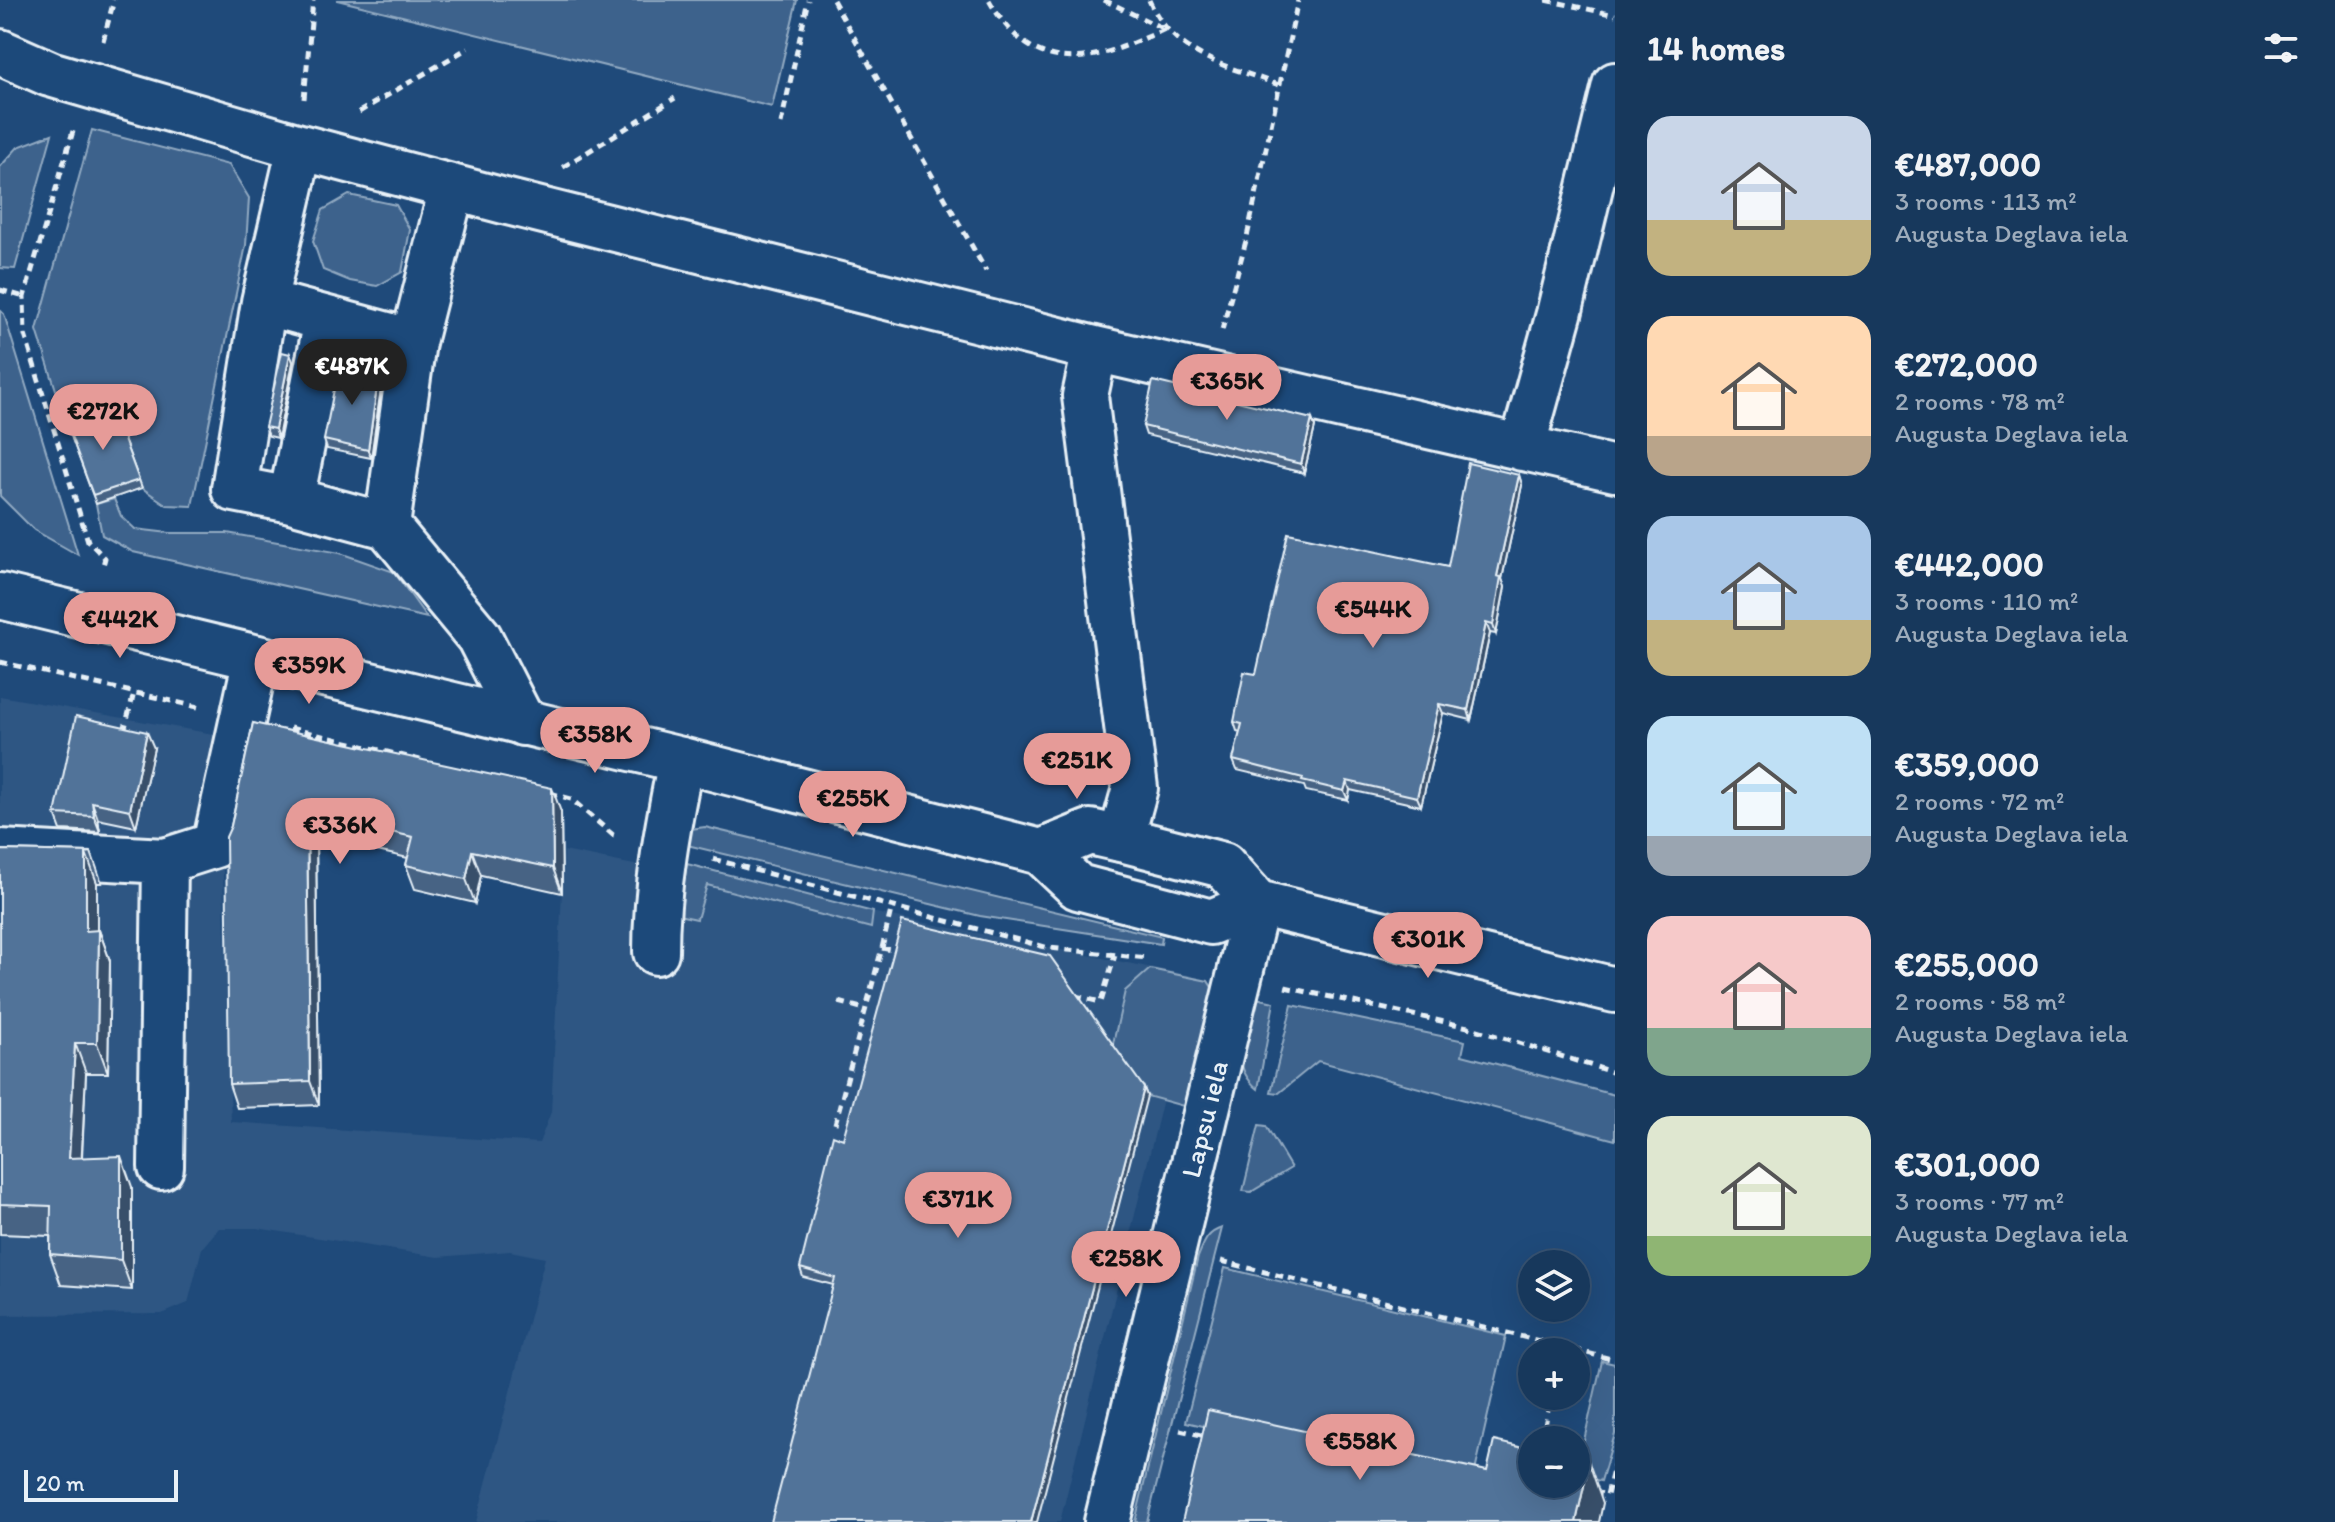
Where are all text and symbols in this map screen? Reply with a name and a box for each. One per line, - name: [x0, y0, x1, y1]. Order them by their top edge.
- icon: filters: [2259, 26, 2303, 70]
- text: 14 homes: [1647, 28, 1785, 69]
- text: €487,000: [1895, 144, 2041, 185]
- icon: home: [1711, 148, 1807, 244]
- text: 3 rooms · 113 m²: [1895, 185, 2077, 217]
- text: Augusta Deglava iela: [1895, 217, 2128, 249]
- pin: €487K: [296, 339, 408, 407]
- text: €272,000: [1895, 344, 2038, 385]
- icon: home: [1711, 348, 1807, 444]
- text: €487K: [315, 349, 389, 381]
- pin: €365K: [1171, 354, 1283, 422]
- text: €365K: [1190, 364, 1264, 396]
- pin: €272K: [47, 384, 159, 452]
- text: 2 rooms · 78 m²: [1895, 385, 2065, 417]
- text: €272K: [67, 394, 139, 426]
- text: Augusta Deglava iela: [1895, 417, 2128, 449]
- text: €442,000: [1895, 544, 2044, 585]
- icon: home: [1711, 548, 1807, 644]
- pin: €544K: [1317, 582, 1429, 650]
- text: 3 rooms · 110 m²: [1895, 585, 2078, 617]
- pin: €442K: [64, 592, 176, 660]
- text: €544K: [1335, 592, 1411, 624]
- text: €442K: [82, 602, 158, 634]
- text: Augusta Deglava iela: [1895, 617, 2128, 649]
- pin: €359K: [253, 638, 365, 706]
- text: €359K: [273, 648, 345, 680]
- pin: €358K: [539, 707, 651, 775]
- text: €358K: [558, 717, 632, 749]
- pin: €251K: [1021, 733, 1133, 801]
- text: €251K: [1042, 743, 1112, 775]
- text: €359,000: [1895, 744, 2039, 785]
- icon: home: [1711, 748, 1807, 844]
- pin: €255K: [797, 771, 909, 839]
- text: €255K: [817, 781, 889, 813]
- text: 2 rooms · 72 m²: [1895, 785, 2064, 817]
- pin: €336K: [284, 798, 396, 866]
- text: €336K: [303, 808, 377, 840]
- text: Augusta Deglava iela: [1895, 817, 2128, 849]
- pin: €301K: [1372, 912, 1484, 980]
- text: €301K: [1391, 922, 1465, 954]
- text: €255,000: [1895, 944, 2039, 985]
- icon: home: [1711, 948, 1807, 1044]
- text: 2 rooms · 58 m²: [1895, 985, 2066, 1017]
- text: Augusta Deglava iela: [1895, 1017, 2128, 1049]
- street label: Lapsu iela: [1173, 1057, 1235, 1181]
- text: €301,000: [1895, 1144, 2041, 1185]
- icon: home: [1711, 1148, 1807, 1244]
- pin: €371K: [902, 1172, 1014, 1240]
- text: €371K: [923, 1182, 993, 1214]
- text: 3 rooms · 77 m²: [1895, 1185, 2064, 1217]
- text: Augusta Deglava iela: [1895, 1217, 2128, 1249]
- pin: €258K: [1070, 1231, 1182, 1299]
- text: €258K: [1089, 1241, 1163, 1273]
- map controls: [1518, 1250, 1590, 1498]
- button: layers: [1518, 1250, 1590, 1322]
- button: +: [1518, 1338, 1590, 1410]
- pin: €558K: [1304, 1414, 1416, 1482]
- text: €558K: [1323, 1424, 1397, 1456]
- button: −: [1518, 1426, 1590, 1498]
- scale bar: [24, 1466, 178, 1502]
- text: 20 m: [36, 1470, 85, 1497]

